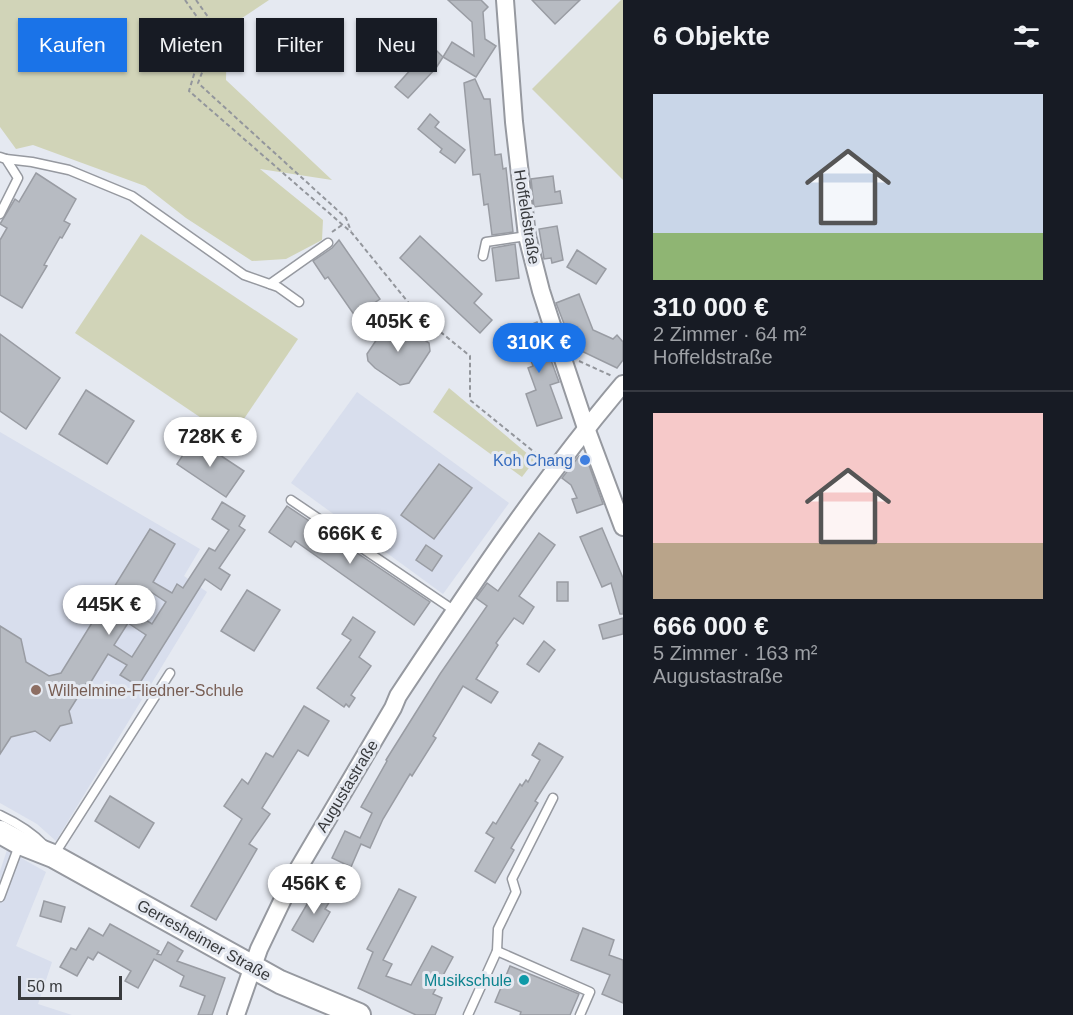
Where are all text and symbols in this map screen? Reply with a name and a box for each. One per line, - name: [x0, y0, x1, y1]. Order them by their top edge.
- chip: Kaufen: [18, 18, 127, 72]
- chip: Mieten: [139, 18, 244, 72]
- chip: Filter: [256, 18, 344, 72]
- chip: Neu: [356, 18, 437, 72]
- icon: filters: [1010, 20, 1043, 53]
- text: 6 Objekte: [653, 21, 770, 51]
- icon: home: [794, 133, 902, 241]
- street label: Hoffeldstraße: [511, 168, 543, 266]
- text: 310 000 €: [653, 292, 769, 322]
- pin: 405K €: [349, 302, 447, 353]
- text: 405K €: [366, 310, 430, 332]
- pin: 310K €: [490, 323, 588, 374]
- text: 2 Zimmer · 64 m²: [653, 323, 806, 345]
- text: 310K €: [507, 331, 571, 353]
- text: Hoffeldstraße: [653, 346, 773, 368]
- pin: 728K €: [161, 417, 259, 468]
- text: 728K €: [178, 425, 242, 447]
- place label: Koh Chang: [493, 452, 573, 469]
- icon: home: [794, 452, 902, 560]
- marker: Koh Chang: [578, 453, 592, 467]
- pin: 666K €: [301, 514, 399, 565]
- text: 666K €: [318, 522, 382, 544]
- pin: 445K €: [60, 585, 158, 636]
- text: 445K €: [77, 593, 141, 615]
- text: 666 000 €: [653, 611, 769, 641]
- text: 5 Zimmer · 163 m²: [653, 642, 817, 664]
- text: Augustastraße: [653, 665, 783, 687]
- place label: Wilhelmine-Fliedner-Schule: [48, 682, 244, 699]
- marker: Wilhelmine-Fliedner-Schule: [29, 683, 43, 697]
- street label: Augustastraße: [313, 737, 381, 835]
- pin: 456K €: [265, 864, 363, 915]
- text: 456K €: [282, 872, 346, 894]
- street label: Gerresheimer Straße: [134, 896, 274, 984]
- place label: Musikschule: [424, 972, 512, 989]
- scale bar: [18, 973, 122, 1000]
- marker: Musikschule: [517, 973, 531, 987]
- text: 50 m: [27, 978, 63, 995]

